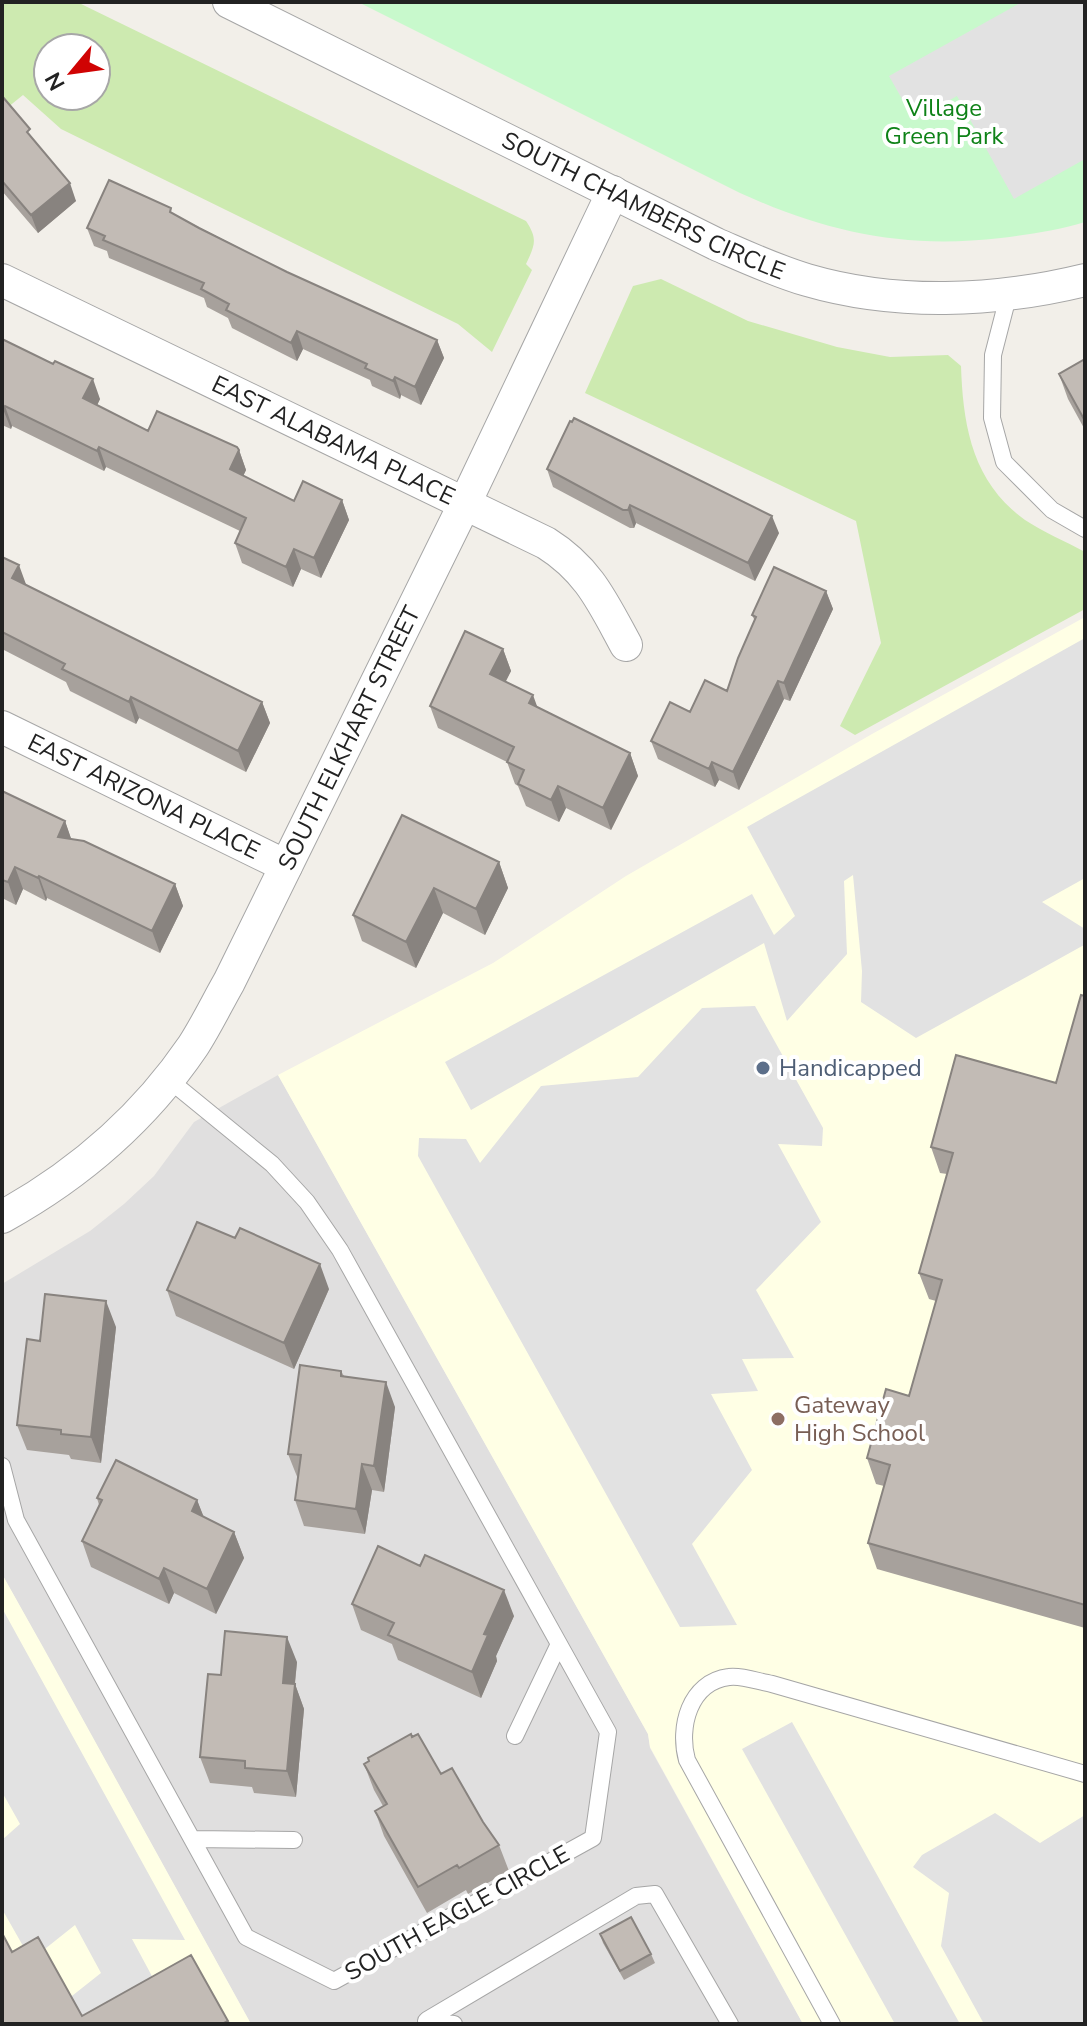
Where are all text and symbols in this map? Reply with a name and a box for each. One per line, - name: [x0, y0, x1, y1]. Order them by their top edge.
- north arrow: [32, 32, 112, 112]
- text: N: [38, 67, 72, 96]
- park label: Village Green Park: [884, 92, 1005, 152]
- street label: SOUTH CHAMBERS CIRCLE: [496, 124, 790, 287]
- street label: EAST ALABAMA PLACE: [206, 368, 460, 513]
- street label: SOUTH ELKHART STREET: [271, 600, 428, 876]
- street label: EAST ARIZONA PLACE: [23, 726, 265, 867]
- place label: Handicapped: [779, 1052, 922, 1084]
- marker: Handicapped: [754, 1059, 772, 1077]
- place label: Gateway High School: [794, 1389, 925, 1449]
- marker: Gateway High School: [769, 1410, 787, 1428]
- street label: SOUTH EAGLE CIRCLE: [339, 1838, 575, 1988]

